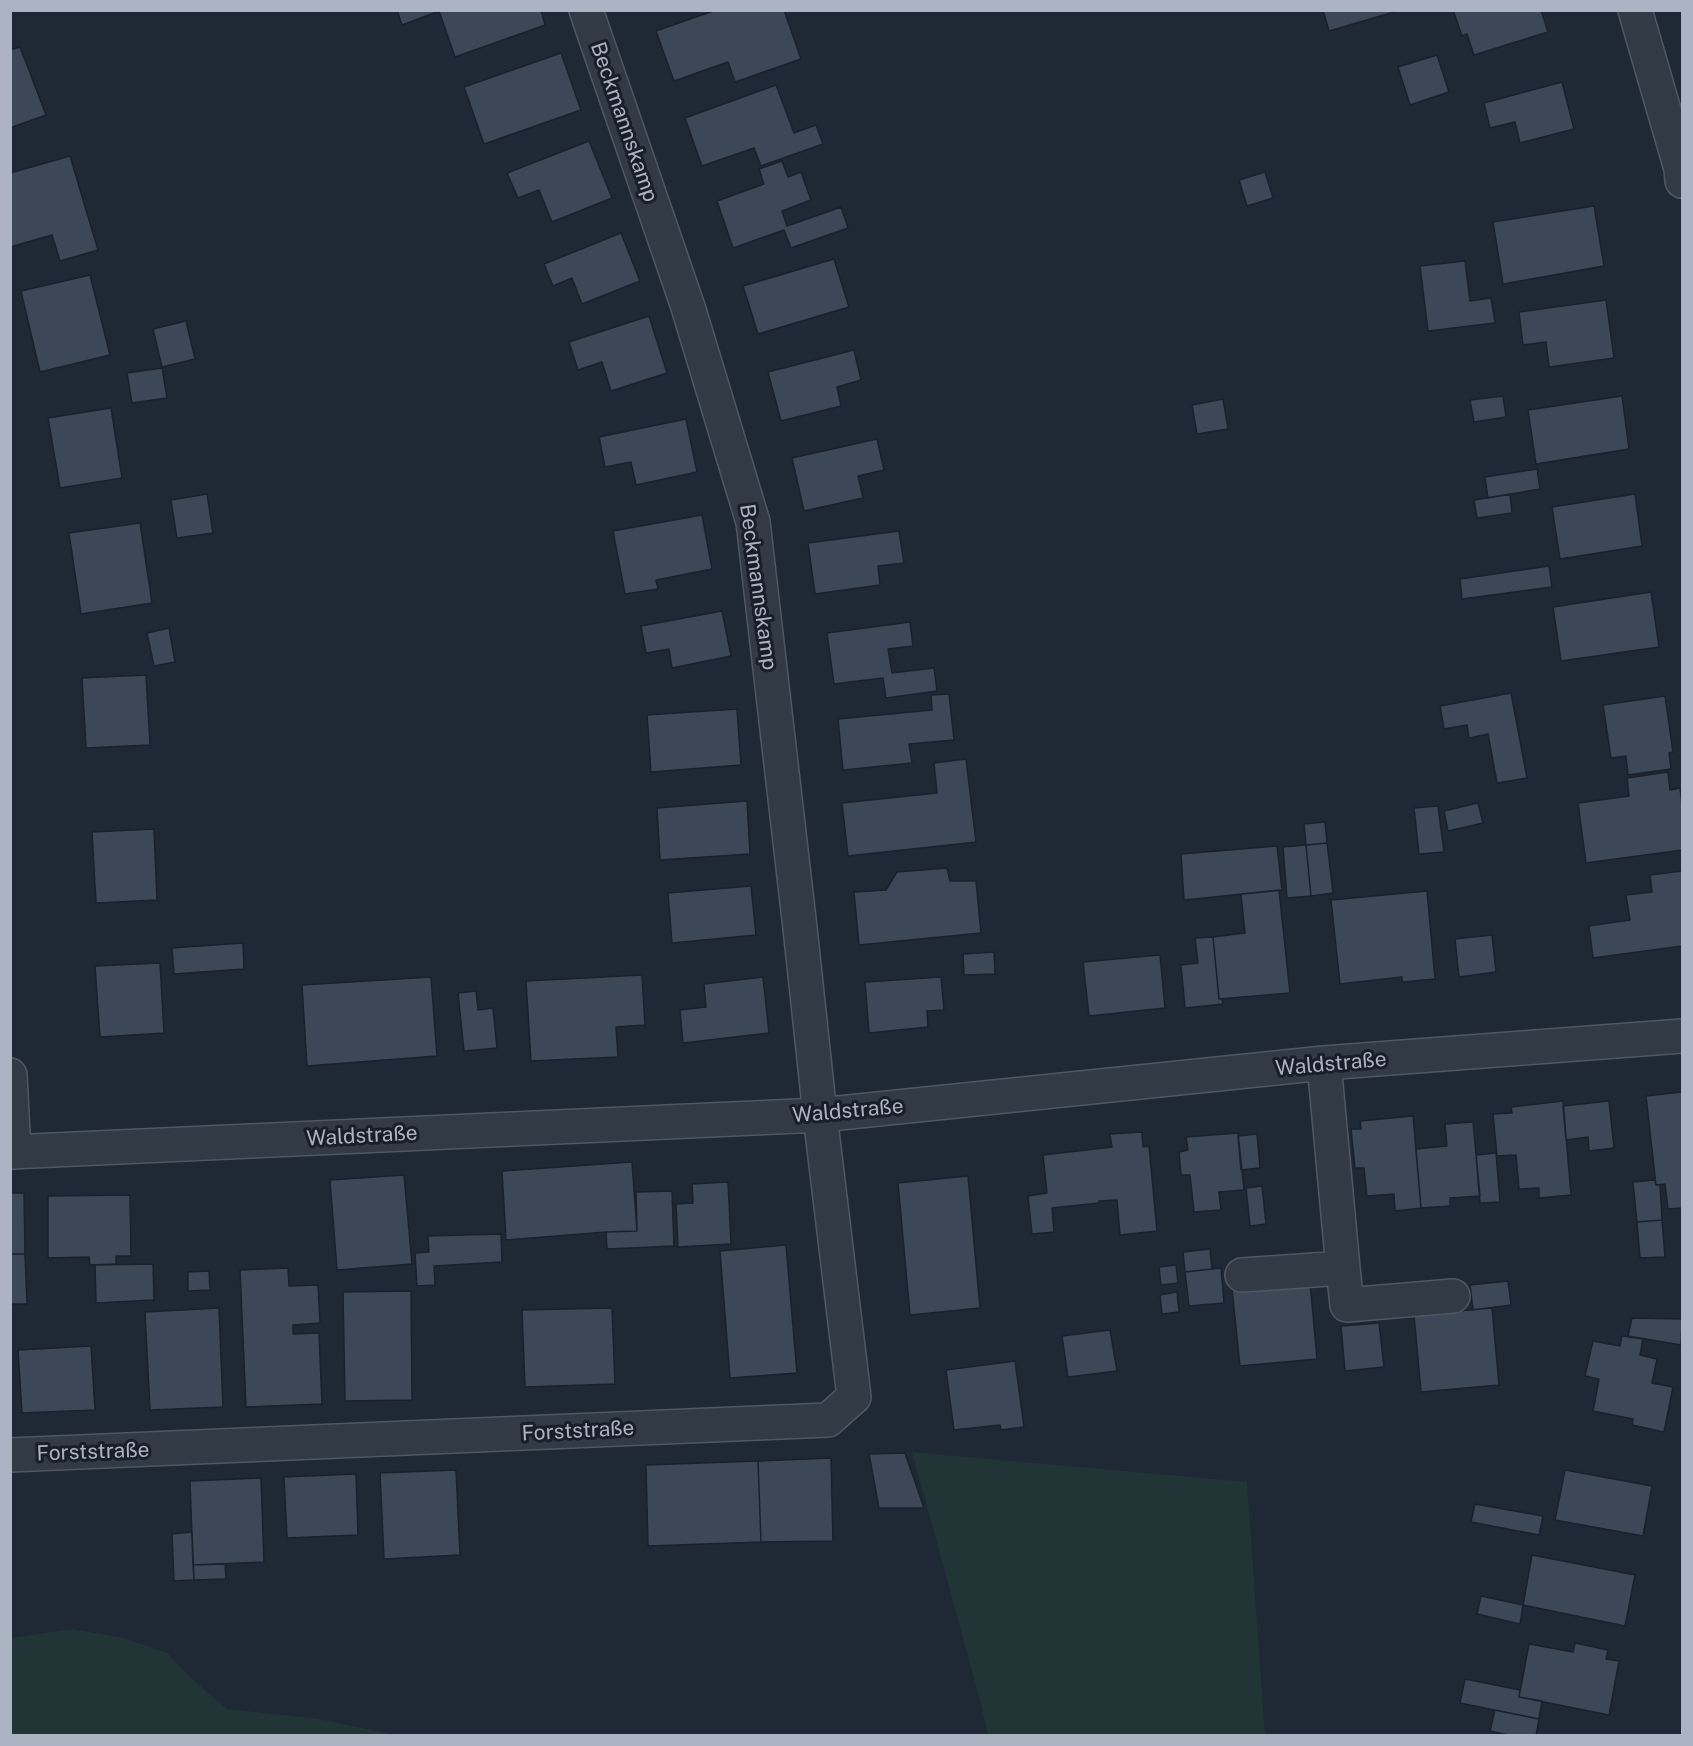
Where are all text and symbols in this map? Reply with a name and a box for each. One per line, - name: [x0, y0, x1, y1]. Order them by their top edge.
- street label: Beckmannskamp: [585, 39, 663, 205]
- street label: Beckmannskamp: [734, 502, 782, 672]
- street label: Waldstraße: [1274, 1047, 1388, 1081]
- street label: Waldstraße: [791, 1094, 905, 1128]
- street label: Waldstraße: [306, 1121, 418, 1151]
- street label: Forststraße: [521, 1415, 635, 1447]
- street label: Forststraße: [36, 1437, 150, 1467]

